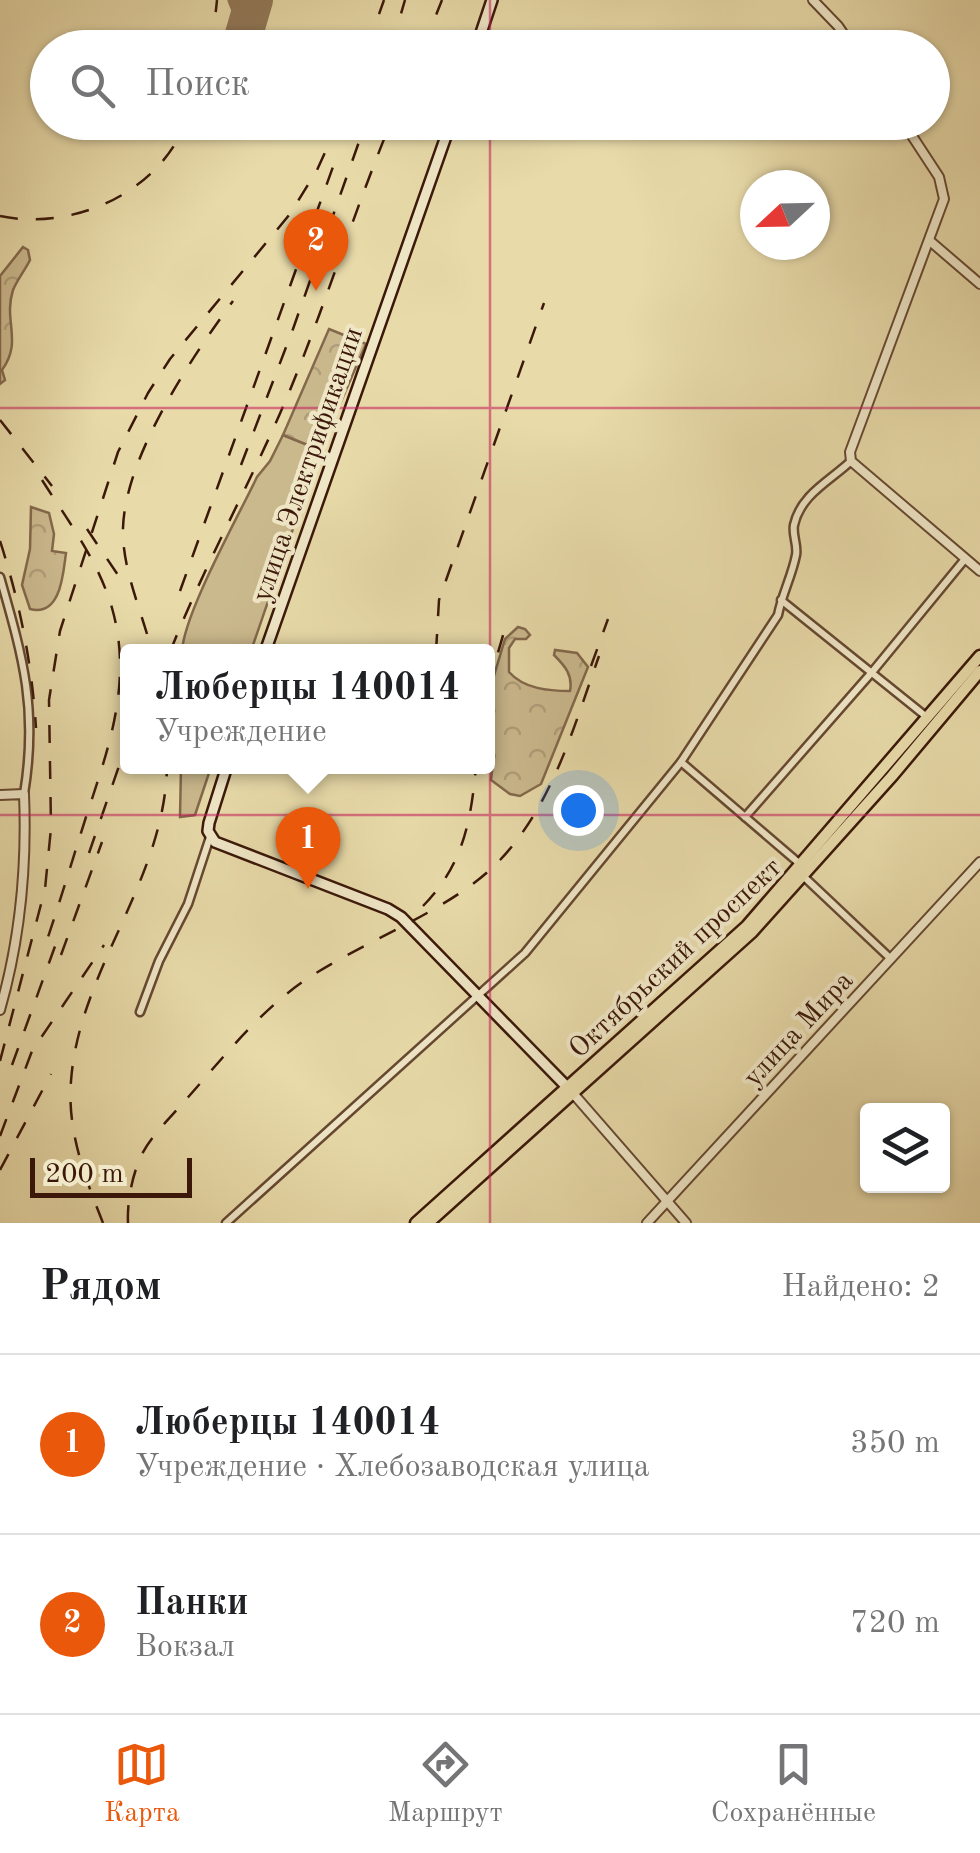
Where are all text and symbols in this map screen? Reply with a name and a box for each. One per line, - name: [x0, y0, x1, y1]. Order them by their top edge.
- search box: [30, 30, 950, 140]
- icon: search: [65, 58, 120, 113]
- text: Поиск: [145, 66, 250, 104]
- north arrow: [740, 170, 830, 260]
- pin: 2: [284, 208, 348, 291]
- street label: улица Электрификации: [249, 324, 369, 606]
- popup: [120, 644, 495, 774]
- text: Люберцы 140014: [155, 670, 460, 708]
- text: Учреждение: [155, 717, 327, 749]
- your location: [553, 785, 604, 836]
- pin: 1: [276, 806, 340, 889]
- street label: Октябрьский проспект: [565, 854, 787, 1064]
- street label: улица Мира: [739, 967, 859, 1093]
- map controls: [860, 1103, 950, 1193]
- button: layers: [860, 1103, 950, 1193]
- scale bar: [30, 1153, 192, 1198]
- text: 200 m: [45, 1161, 124, 1189]
- text: Рядом: [40, 1267, 162, 1309]
- text: Найдено: 2: [781, 1272, 940, 1304]
- text: Люберцы 140014: [135, 1405, 441, 1443]
- text: 1: [63, 1428, 82, 1460]
- text: 350 m: [850, 1428, 940, 1460]
- text: Учреждение · Хлебозаводская улица: [135, 1452, 650, 1484]
- text: Панки: [135, 1585, 248, 1623]
- text: 2: [63, 1608, 82, 1640]
- text: 720 m: [850, 1608, 940, 1640]
- text: Вокзал: [135, 1632, 235, 1664]
- tab: Карта: [104, 1737, 180, 1832]
- tab: Маршрут: [388, 1737, 503, 1832]
- tab: Сохранённые: [711, 1737, 876, 1832]

